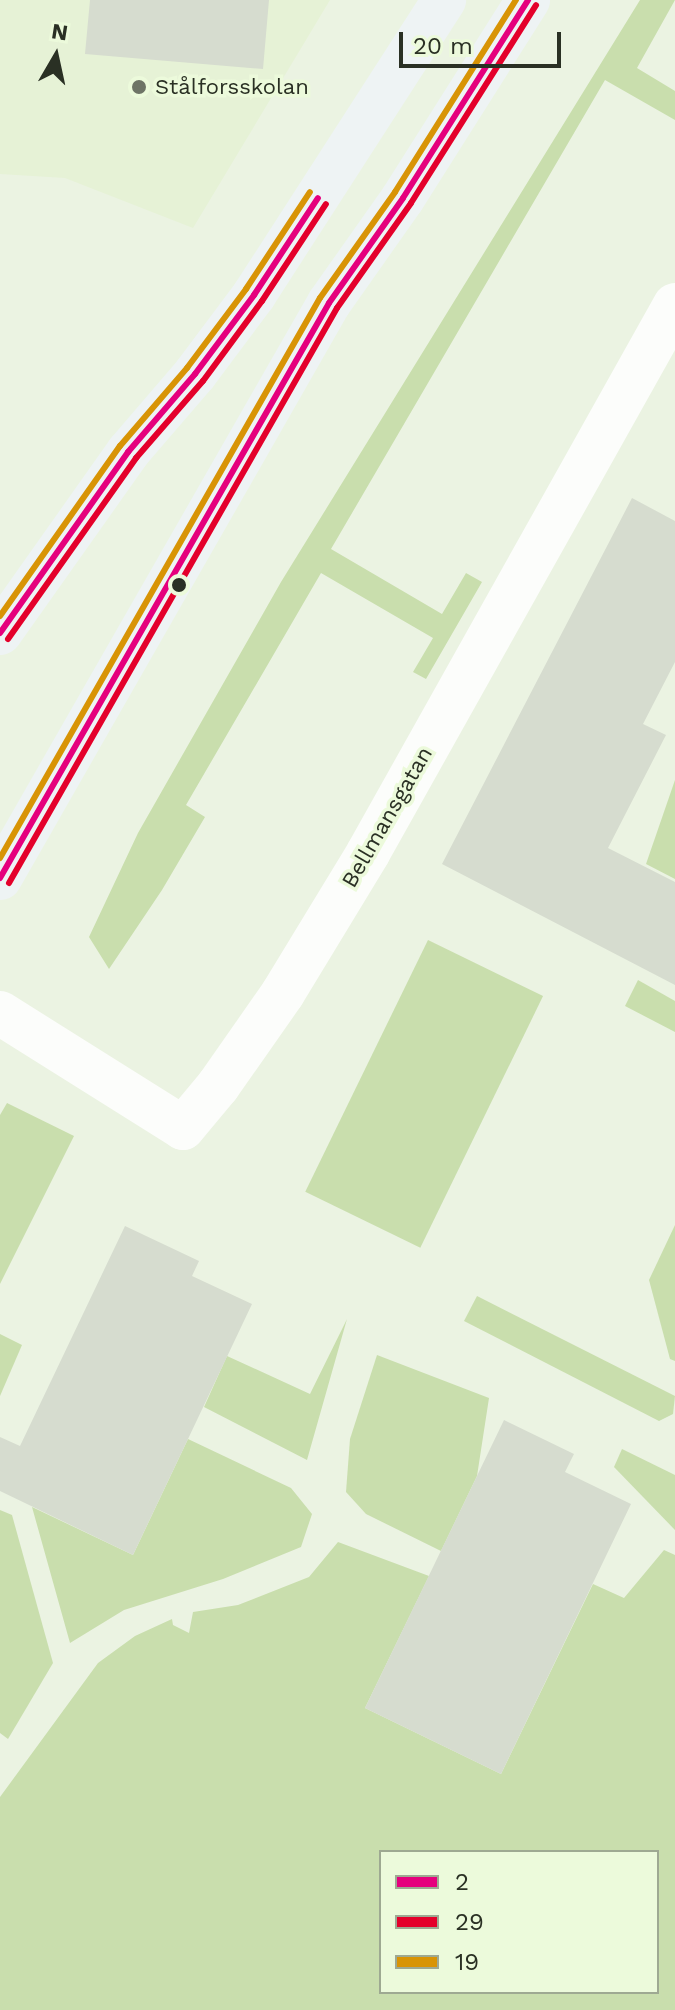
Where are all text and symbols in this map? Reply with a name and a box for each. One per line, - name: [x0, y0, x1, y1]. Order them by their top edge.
- north arrow: [16, 16, 96, 96]
- scale bar: [403, 16, 565, 66]
- text: N: [50, 18, 70, 45]
- text: 20 m: [413, 32, 473, 60]
- place label: Stålforsskolan: [155, 74, 309, 100]
- marker: Stålforsskolan: [130, 78, 148, 96]
- unlabelled marker: [171, 577, 187, 593]
- street label: Bellmansgatan: [336, 742, 438, 892]
- legend: [379, 1850, 659, 1994]
- text: 2: [455, 1868, 469, 1896]
- text: 29: [455, 1908, 484, 1936]
- text: 19: [455, 1948, 479, 1976]

